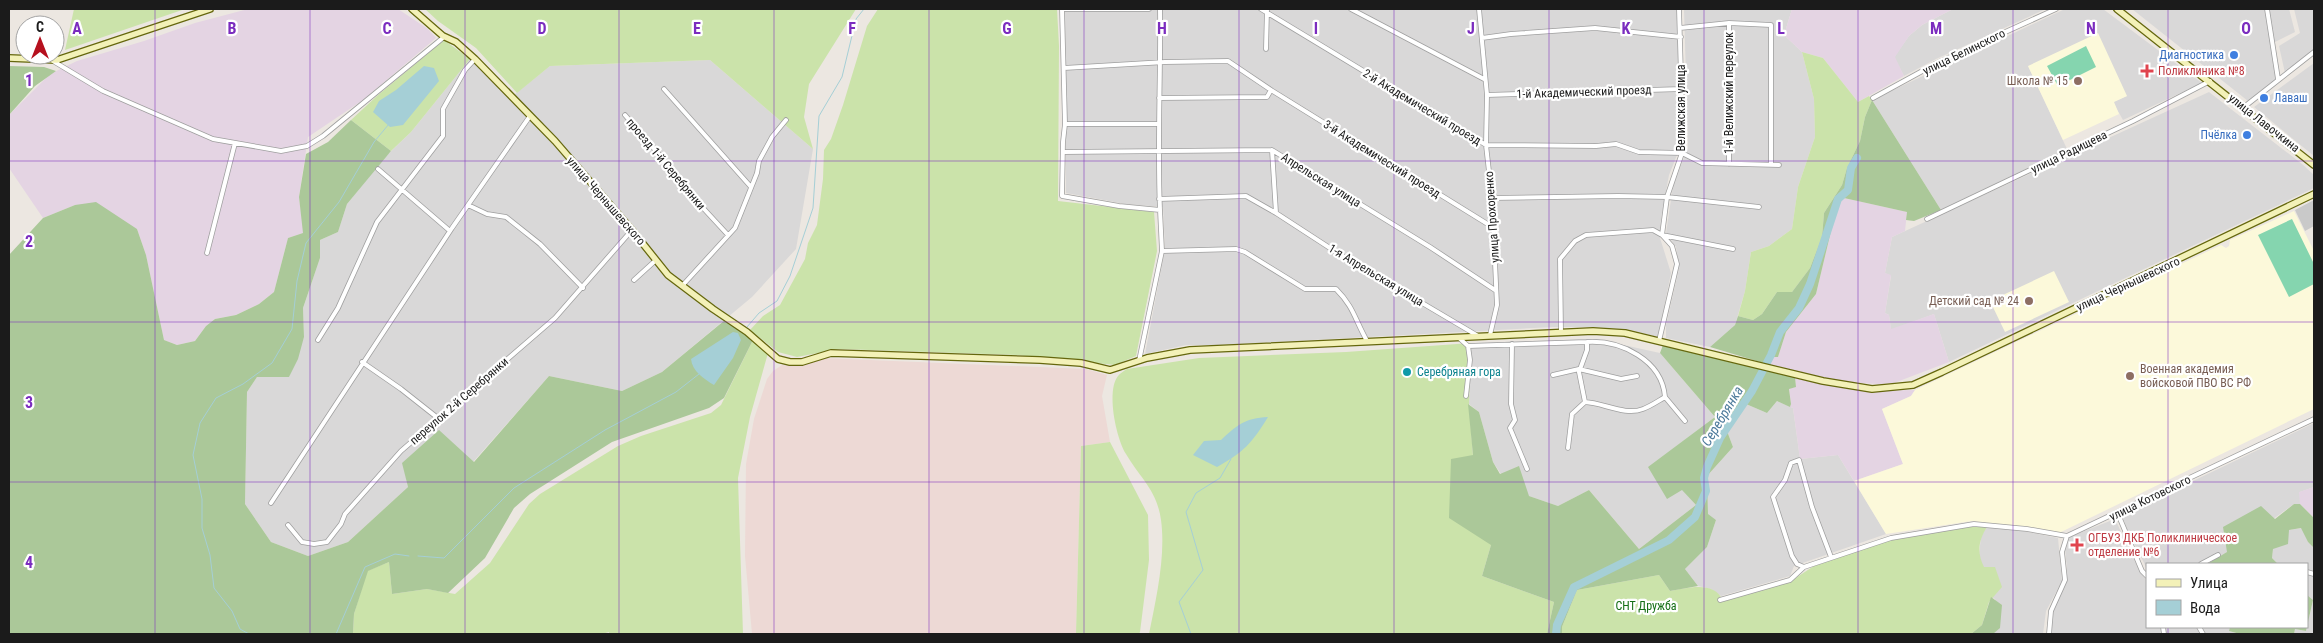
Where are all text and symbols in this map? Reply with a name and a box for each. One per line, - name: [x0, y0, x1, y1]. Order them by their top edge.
- north arrow: [15, 15, 65, 65]
- text: С: [36, 19, 44, 35]
- text: A: [72, 19, 82, 38]
- text: B: [228, 19, 237, 38]
- text: C: [382, 19, 392, 38]
- text: D: [537, 19, 547, 38]
- text: E: [693, 19, 701, 38]
- text: F: [848, 19, 856, 38]
- text: G: [1002, 19, 1012, 38]
- text: H: [1157, 19, 1167, 38]
- text: I: [1314, 19, 1318, 38]
- text: J: [1467, 19, 1475, 38]
- text: K: [1622, 19, 1631, 38]
- text: L: [1777, 19, 1785, 38]
- text: M: [1930, 19, 1942, 38]
- text: N: [2086, 19, 2096, 38]
- text: O: [2241, 19, 2251, 38]
- street label: улица Белинского: [1921, 26, 2007, 78]
- street label: 1-й Велижский переулок: [1722, 32, 1736, 154]
- place label: Диагностика: [2159, 48, 2224, 62]
- marker: Диагностика: [2228, 49, 2240, 61]
- street label: Велижская улица: [1674, 64, 1688, 151]
- marker: Поликлиника №8: [2140, 64, 2154, 78]
- place label: Поликлиника №8: [2158, 64, 2245, 78]
- street label: 2-й Академический проезд: [1360, 66, 1484, 148]
- text: 1: [25, 71, 33, 90]
- place label: Школа № 15: [2007, 74, 2068, 88]
- marker: Школа № 15: [2072, 75, 2084, 87]
- street label: 1-й Академический проезд: [1516, 83, 1652, 101]
- street label: улица Лавочкина: [2226, 91, 2303, 155]
- place label: Лаваш: [2274, 91, 2307, 105]
- marker: Лаваш: [2258, 92, 2270, 104]
- street label: проезд 1-й Серебрянки: [624, 115, 708, 213]
- street label: 3-й Академический проезд: [1321, 117, 1444, 201]
- street label: улица Радищева: [2029, 127, 2110, 176]
- place label: Пчёлка: [2201, 128, 2237, 142]
- marker: Пчёлка: [2241, 129, 2253, 141]
- street label: Апрельская улица: [1279, 150, 1364, 210]
- street label: улица Чернышевского: [564, 154, 648, 248]
- street label: улица Прохоренко: [1482, 171, 1502, 263]
- text: 2: [25, 232, 33, 251]
- street label: 1-я Апрельская улица: [1326, 241, 1426, 309]
- street label: улица Чернышевского: [2074, 254, 2182, 314]
- place label: Детский сад № 24: [1929, 294, 2019, 308]
- marker: Детский сад № 24: [2023, 295, 2035, 307]
- street label: переулок 2-й Серебрянки: [407, 354, 511, 448]
- place label: Военная академия войсковой ПВО ВС РФ: [2140, 362, 2251, 390]
- place label: Серебряная гора: [1417, 365, 1501, 379]
- marker: Серебряная гора: [1401, 366, 1413, 378]
- marker: Военная академия войсковой ПВО ВС РФ: [2124, 370, 2136, 382]
- water label: Серебрянка: [1698, 383, 1746, 449]
- text: 3: [25, 393, 33, 412]
- street label: улица Котовского: [2107, 472, 2193, 524]
- place label: ОГБУЗ ДКБ Поликлиническое отделение №6: [2088, 531, 2238, 559]
- marker: ОГБУЗ ДКБ Поликлиническое отделение №6: [2070, 538, 2084, 552]
- text: 4: [25, 553, 33, 572]
- legend: [2146, 563, 2308, 628]
- text: Улица: [2190, 574, 2228, 592]
- park label: СНТ Дружба: [1615, 599, 1677, 613]
- text: Вода: [2190, 599, 2220, 617]

